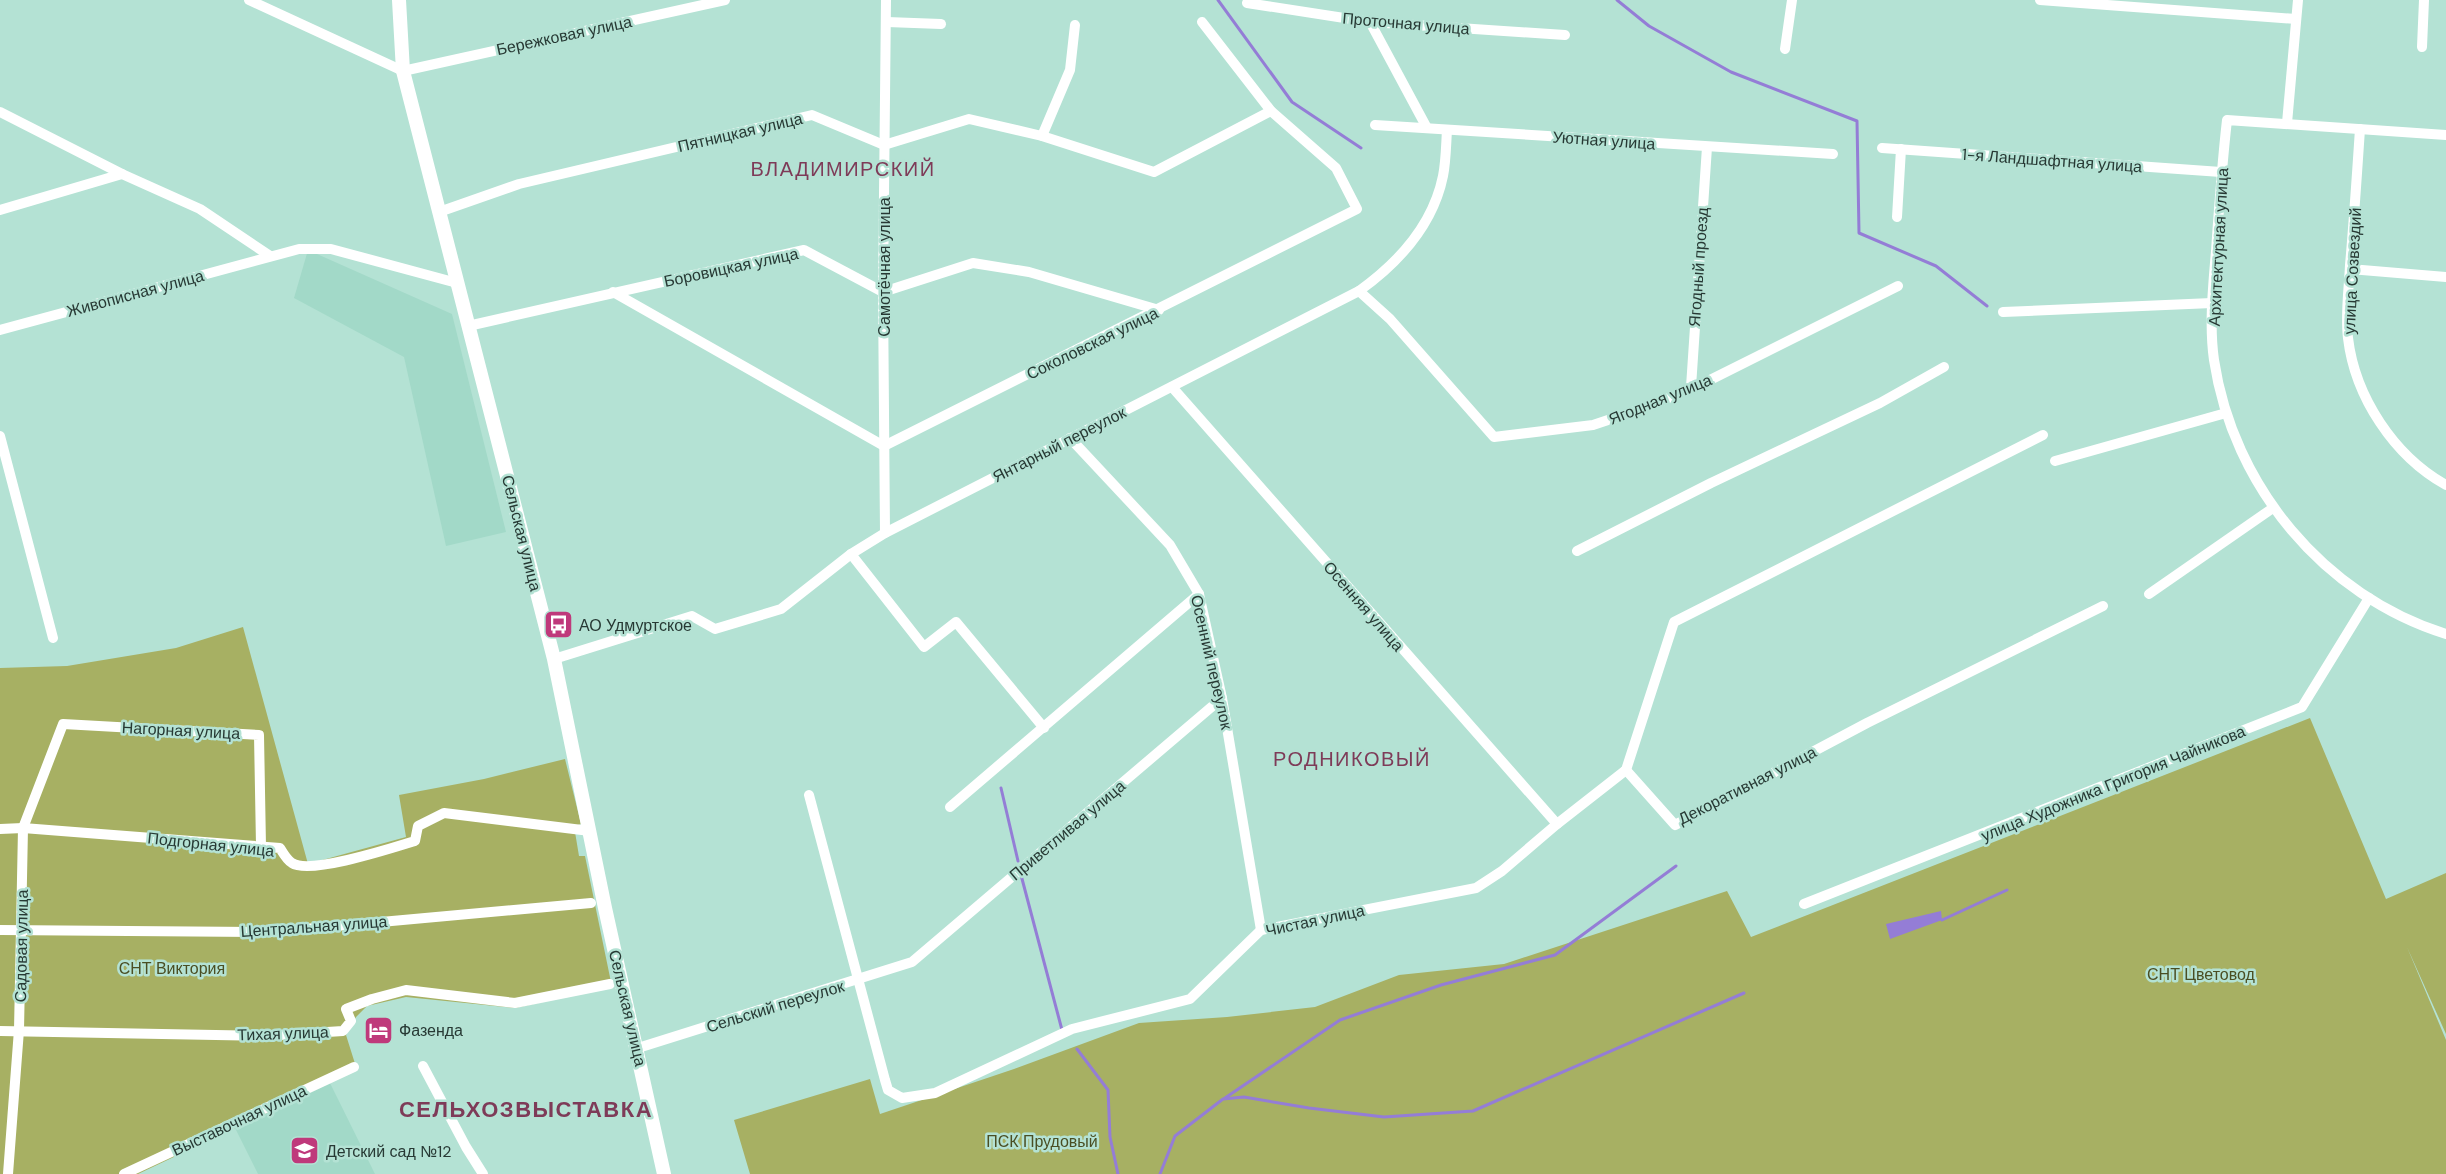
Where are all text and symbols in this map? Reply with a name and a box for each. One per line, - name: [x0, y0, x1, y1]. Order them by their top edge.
- street label: Проточная улица: [1341, 7, 1471, 40]
- street label: Бережковая улица: [494, 11, 634, 60]
- street label: Пятницкая улица: [676, 108, 805, 157]
- street label: Уютная улица: [1552, 126, 1656, 155]
- street label: 1-я Ландшафтная улица: [1961, 144, 2143, 177]
- district label: ВЛАДИМИРСКИЙ: [750, 156, 936, 182]
- street label: Архитектурная улица: [2204, 167, 2233, 327]
- street label: Самотёчная улица: [874, 197, 895, 337]
- street label: Ягодный проезд: [1684, 206, 1713, 328]
- street label: улица Созвездий: [2339, 207, 2366, 335]
- street label: Боровицкая улица: [662, 243, 800, 292]
- street label: Живописная улица: [64, 265, 206, 322]
- street label: Соколовская улица: [1023, 302, 1162, 384]
- street label: Ягодная улица: [1605, 369, 1715, 430]
- street label: Янтарный переулок: [989, 401, 1130, 487]
- street label: Сельская улица: [497, 473, 546, 593]
- street label: Осенняя улица: [1319, 557, 1409, 656]
- street label: Осенний переулок: [1186, 593, 1237, 732]
- bus stop icon: АО Удмуртское: [542, 609, 574, 641]
- place label: АО Удмуртское: [579, 615, 692, 636]
- street label: Нагорная улица: [121, 717, 241, 744]
- street label: улица Художника Григория Чайникова: [1978, 721, 2249, 846]
- street label: Декоративная улица: [1674, 741, 1820, 829]
- district label: РОДНИКОВЫЙ: [1273, 746, 1431, 772]
- street label: Приветливая улица: [1005, 776, 1130, 885]
- street label: Подгорная улица: [147, 827, 275, 862]
- street label: Садовая улица: [10, 889, 33, 1003]
- street label: Чистая улица: [1264, 900, 1367, 941]
- street label: Центральная улица: [240, 911, 388, 942]
- street label: Сельская улица: [604, 948, 651, 1068]
- park label: СНТ Виктория: [119, 958, 225, 979]
- park label: СНТ Цветовод: [2147, 964, 2256, 985]
- street label: Сельский переулок: [704, 975, 848, 1037]
- hotel icon: Фазенда: [362, 1014, 394, 1046]
- place label: Фазенда: [399, 1020, 463, 1041]
- street label: Тихая улица: [237, 1021, 329, 1046]
- street label: Выставочная улица: [169, 1080, 310, 1161]
- district label: СЕЛЬХОЗВЫСТАВКА: [399, 1095, 653, 1124]
- park label: ПСК Прудовый: [986, 1131, 1098, 1152]
- school or university icon: Детский сад №12: [289, 1135, 321, 1167]
- place label: Детский сад №12: [326, 1141, 451, 1162]

